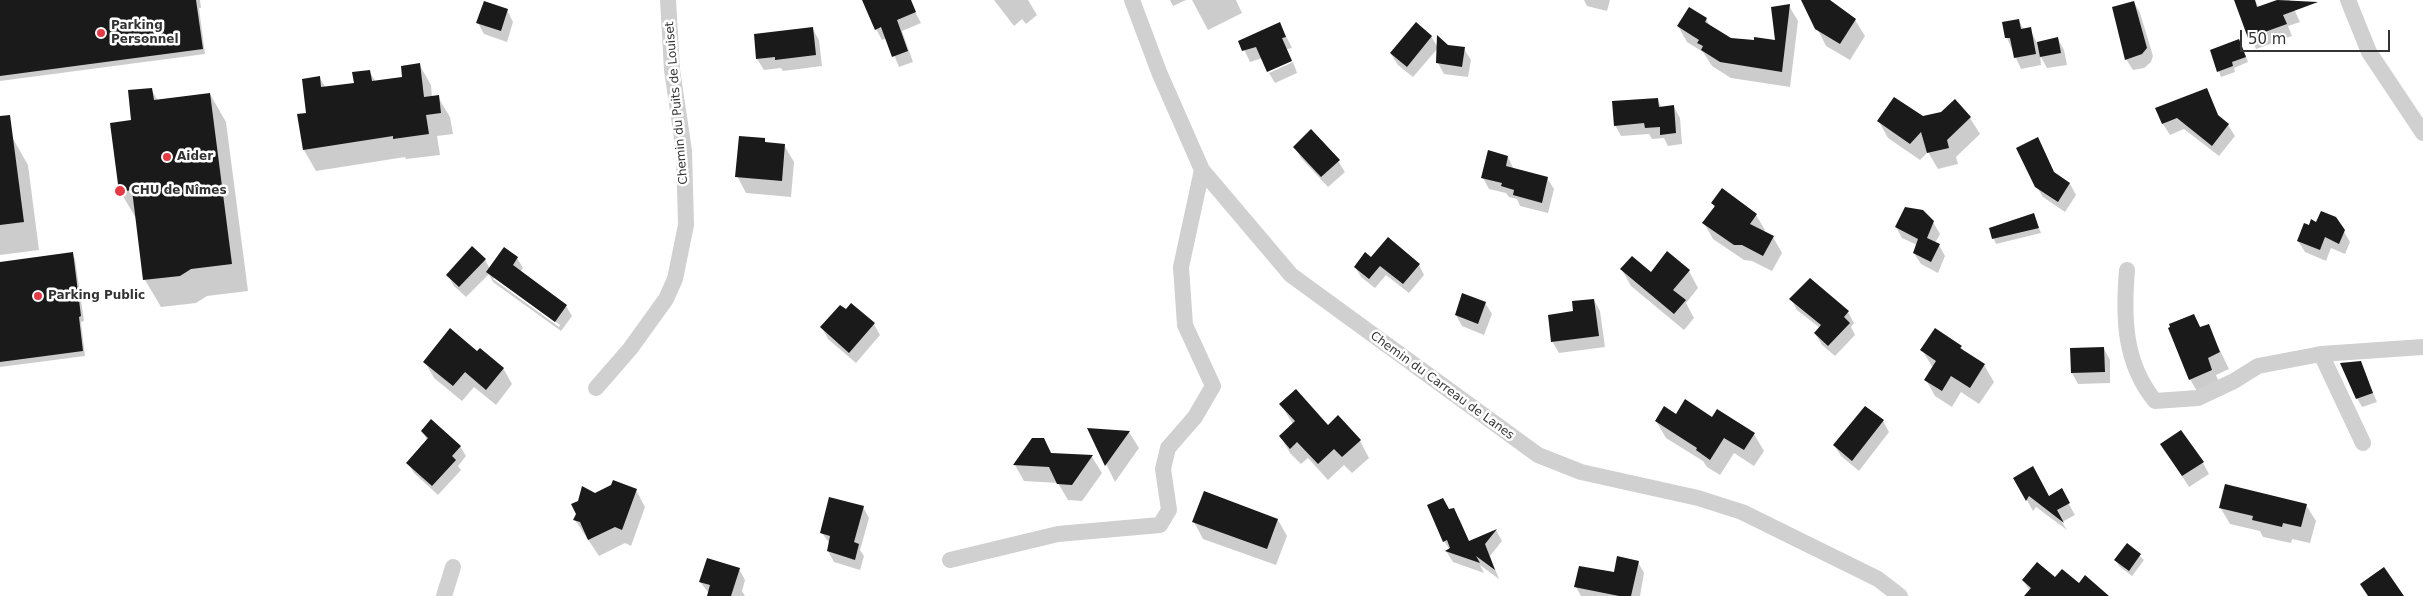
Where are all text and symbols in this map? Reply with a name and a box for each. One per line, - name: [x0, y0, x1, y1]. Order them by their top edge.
- place label: Parking Personnel: [111, 19, 179, 47]
- scale bar: [2243, 20, 2393, 52]
- street label: Chemin du Puits de Louiset: [663, 21, 691, 185]
- marker: Parking Personnel: [95, 27, 107, 39]
- text: 50 m: [2248, 30, 2286, 48]
- place label: Aider: [177, 150, 213, 164]
- marker: Aider: [161, 151, 173, 163]
- marker: CHU de Nîmes: [113, 184, 127, 198]
- place label: CHU de Nîmes: [131, 184, 227, 198]
- place label: Parking Public: [48, 289, 145, 303]
- marker: Parking Public: [32, 290, 44, 302]
- street label: Chemin du Carreau de Lanes: [1367, 329, 1517, 443]

